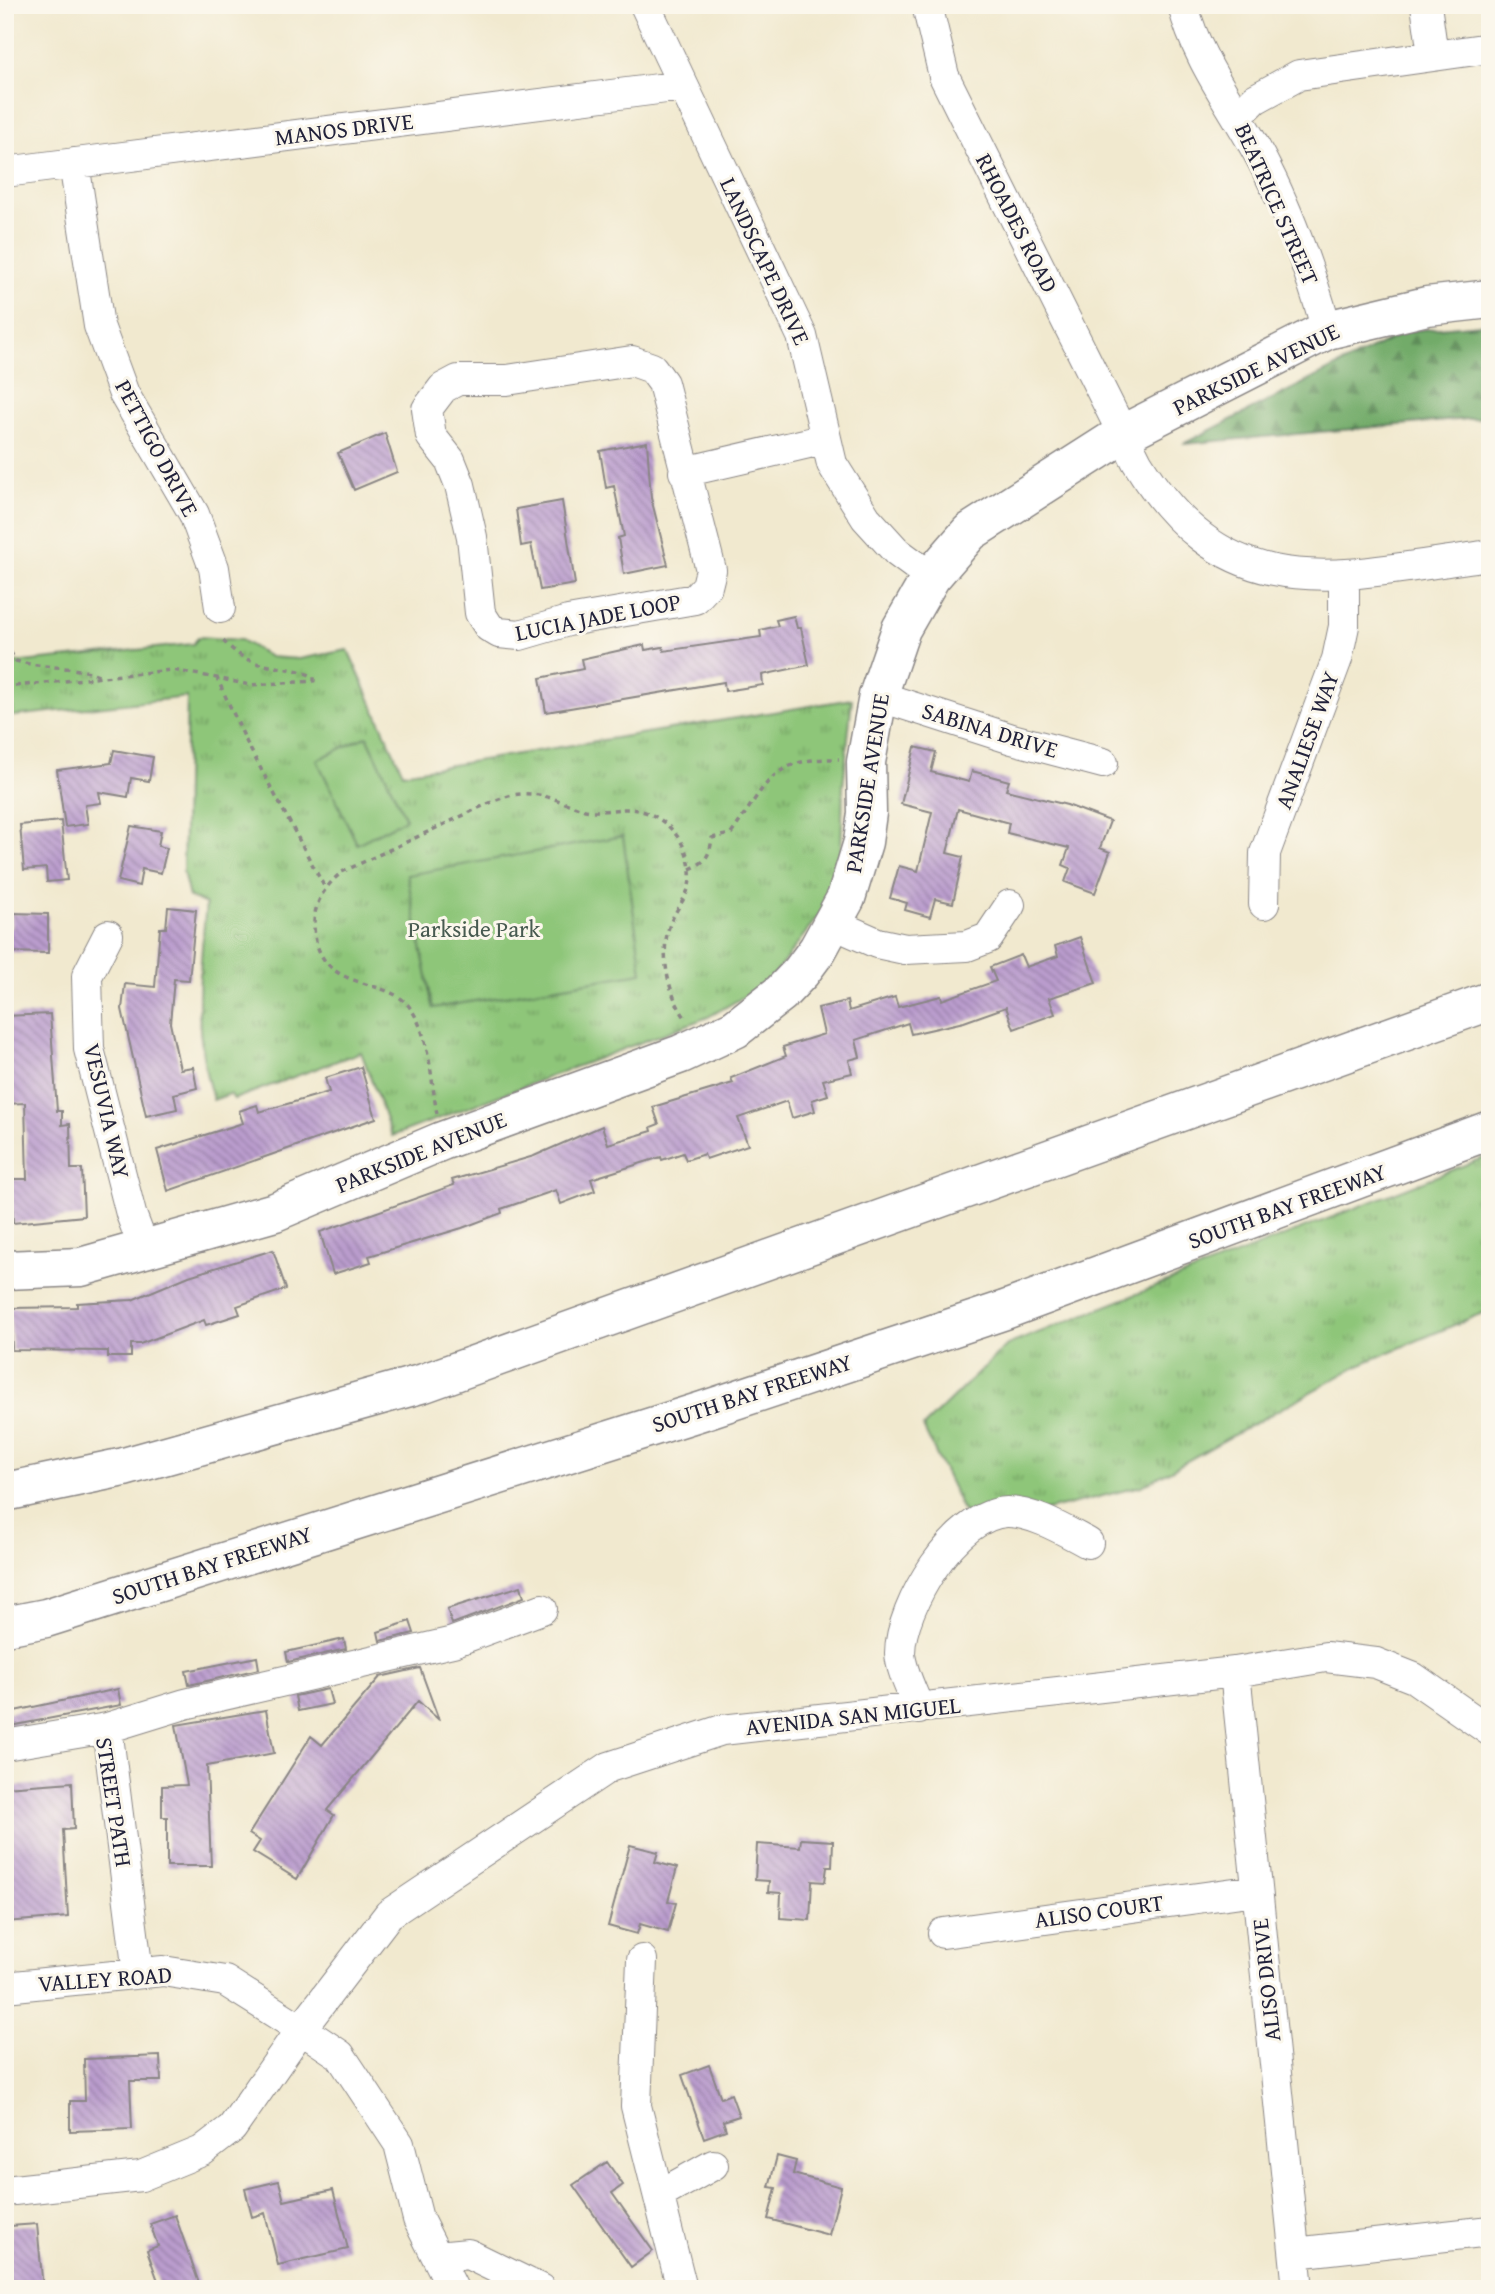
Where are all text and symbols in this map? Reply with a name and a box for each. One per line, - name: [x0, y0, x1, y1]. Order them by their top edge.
- street label: MANOS DRIVE: [273, 104, 415, 153]
- street label: BEATRICE STREET: [1227, 118, 1328, 290]
- street label: RHOADES ROAD: [968, 148, 1067, 298]
- street label: LANDSCAPE DRIVE: [712, 172, 819, 350]
- street label: PARKSIDE AVENUE: [1167, 314, 1345, 423]
- street label: PETTIGO DRIVE: [108, 374, 207, 522]
- street label: LUCIA JADE LOOP: [512, 584, 684, 649]
- street label: ANALIESE WAY: [1266, 666, 1347, 813]
- street label: PARKSIDE AVENUE: [836, 691, 897, 875]
- street label: SABINA DRIVE: [918, 693, 1062, 766]
- park label: Parkside Park: [408, 912, 541, 945]
- street label: VESUVIA WAY: [76, 1040, 139, 1182]
- street label: PARKSIDE AVENUE: [331, 1102, 511, 1201]
- street label: SOUTH BAY FREEWAY: [1183, 1154, 1391, 1257]
- street label: SOUTH BAY FREEWAY: [648, 1345, 856, 1440]
- street label: SOUTH BAY FREEWAY: [108, 1517, 316, 1612]
- street label: AVENIDA SAN MIGUEL: [744, 1688, 962, 1743]
- street label: STREET PATH: [88, 1735, 141, 1869]
- street label: ALISO COURT: [1032, 1885, 1166, 1936]
- street label: ALISO DRIVE: [1243, 1917, 1288, 2043]
- street label: VALLEY ROAD: [37, 1957, 173, 2000]

